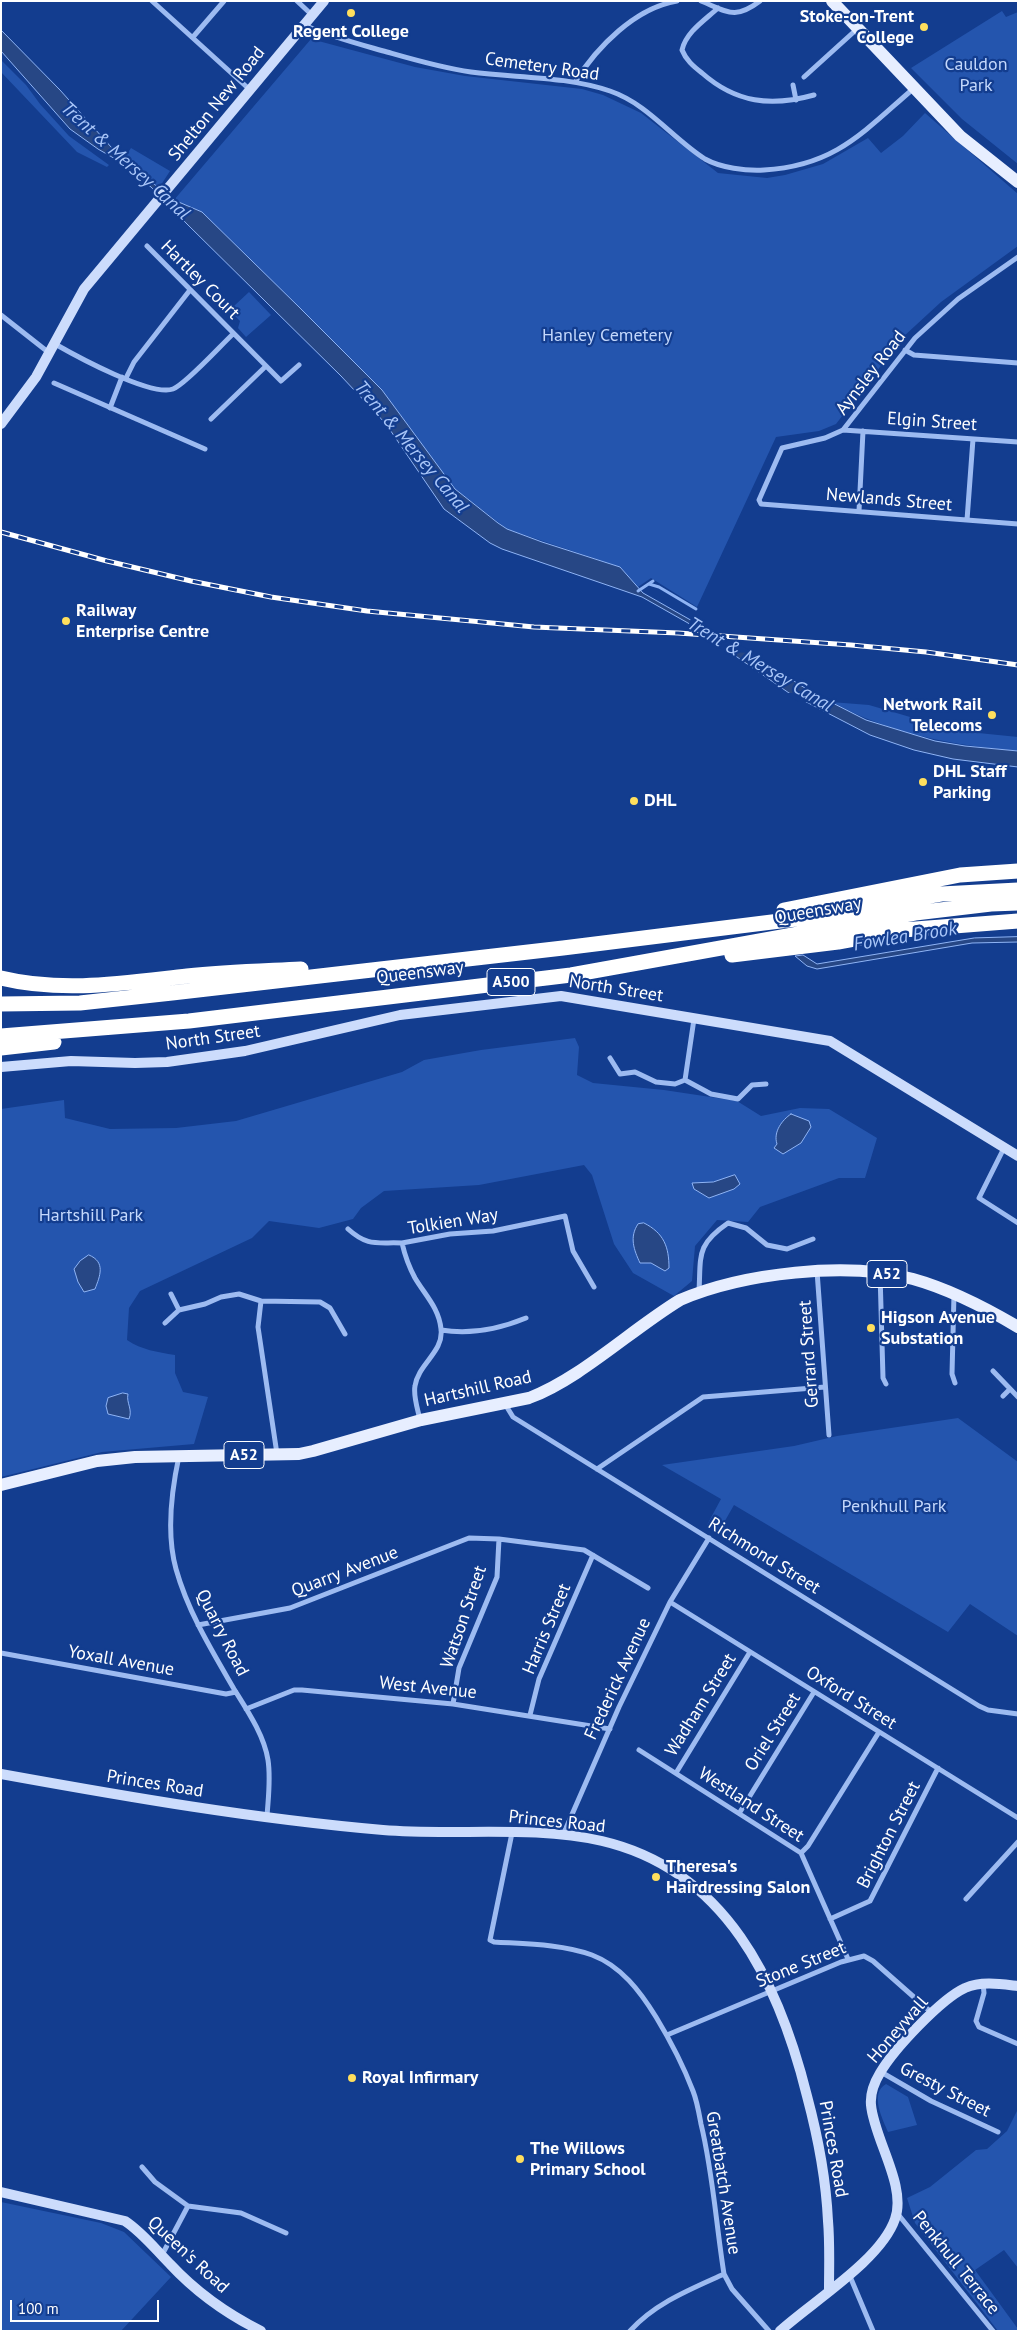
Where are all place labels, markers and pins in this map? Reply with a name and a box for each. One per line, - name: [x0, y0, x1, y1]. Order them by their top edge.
- place label: Stoke-on-Trent College: [800, 6, 914, 48]
- marker: Regent College: [345, 7, 357, 19]
- place label: Regent College: [293, 21, 409, 43]
- marker: Stoke-on-Trent College: [918, 21, 930, 33]
- place label: Railway Enterprise Centre: [76, 600, 209, 642]
- marker: Railway Enterprise Centre: [60, 615, 72, 627]
- place label: Network Rail Telecoms: [883, 694, 982, 736]
- marker: Network Rail Telecoms: [986, 709, 998, 721]
- place label: DHL Staff Parking: [933, 761, 1006, 804]
- marker: DHL Staff Parking: [917, 776, 929, 788]
- place label: DHL: [644, 790, 677, 812]
- marker: DHL: [628, 795, 640, 807]
- place label: Higson Avenue Substation: [881, 1307, 995, 1350]
- marker: Higson Avenue Substation: [865, 1322, 877, 1334]
- place label: Theresa's Hairdressing Salon: [666, 1856, 810, 1898]
- marker: Theresa's Hairdressing Salon: [650, 1871, 662, 1883]
- place label: Royal Infirmary: [362, 2067, 478, 2089]
- marker: Royal Infirmary: [346, 2072, 358, 2084]
- place label: The Willows Primary School: [530, 2138, 646, 2180]
- marker: The Willows Primary School: [514, 2153, 526, 2165]

